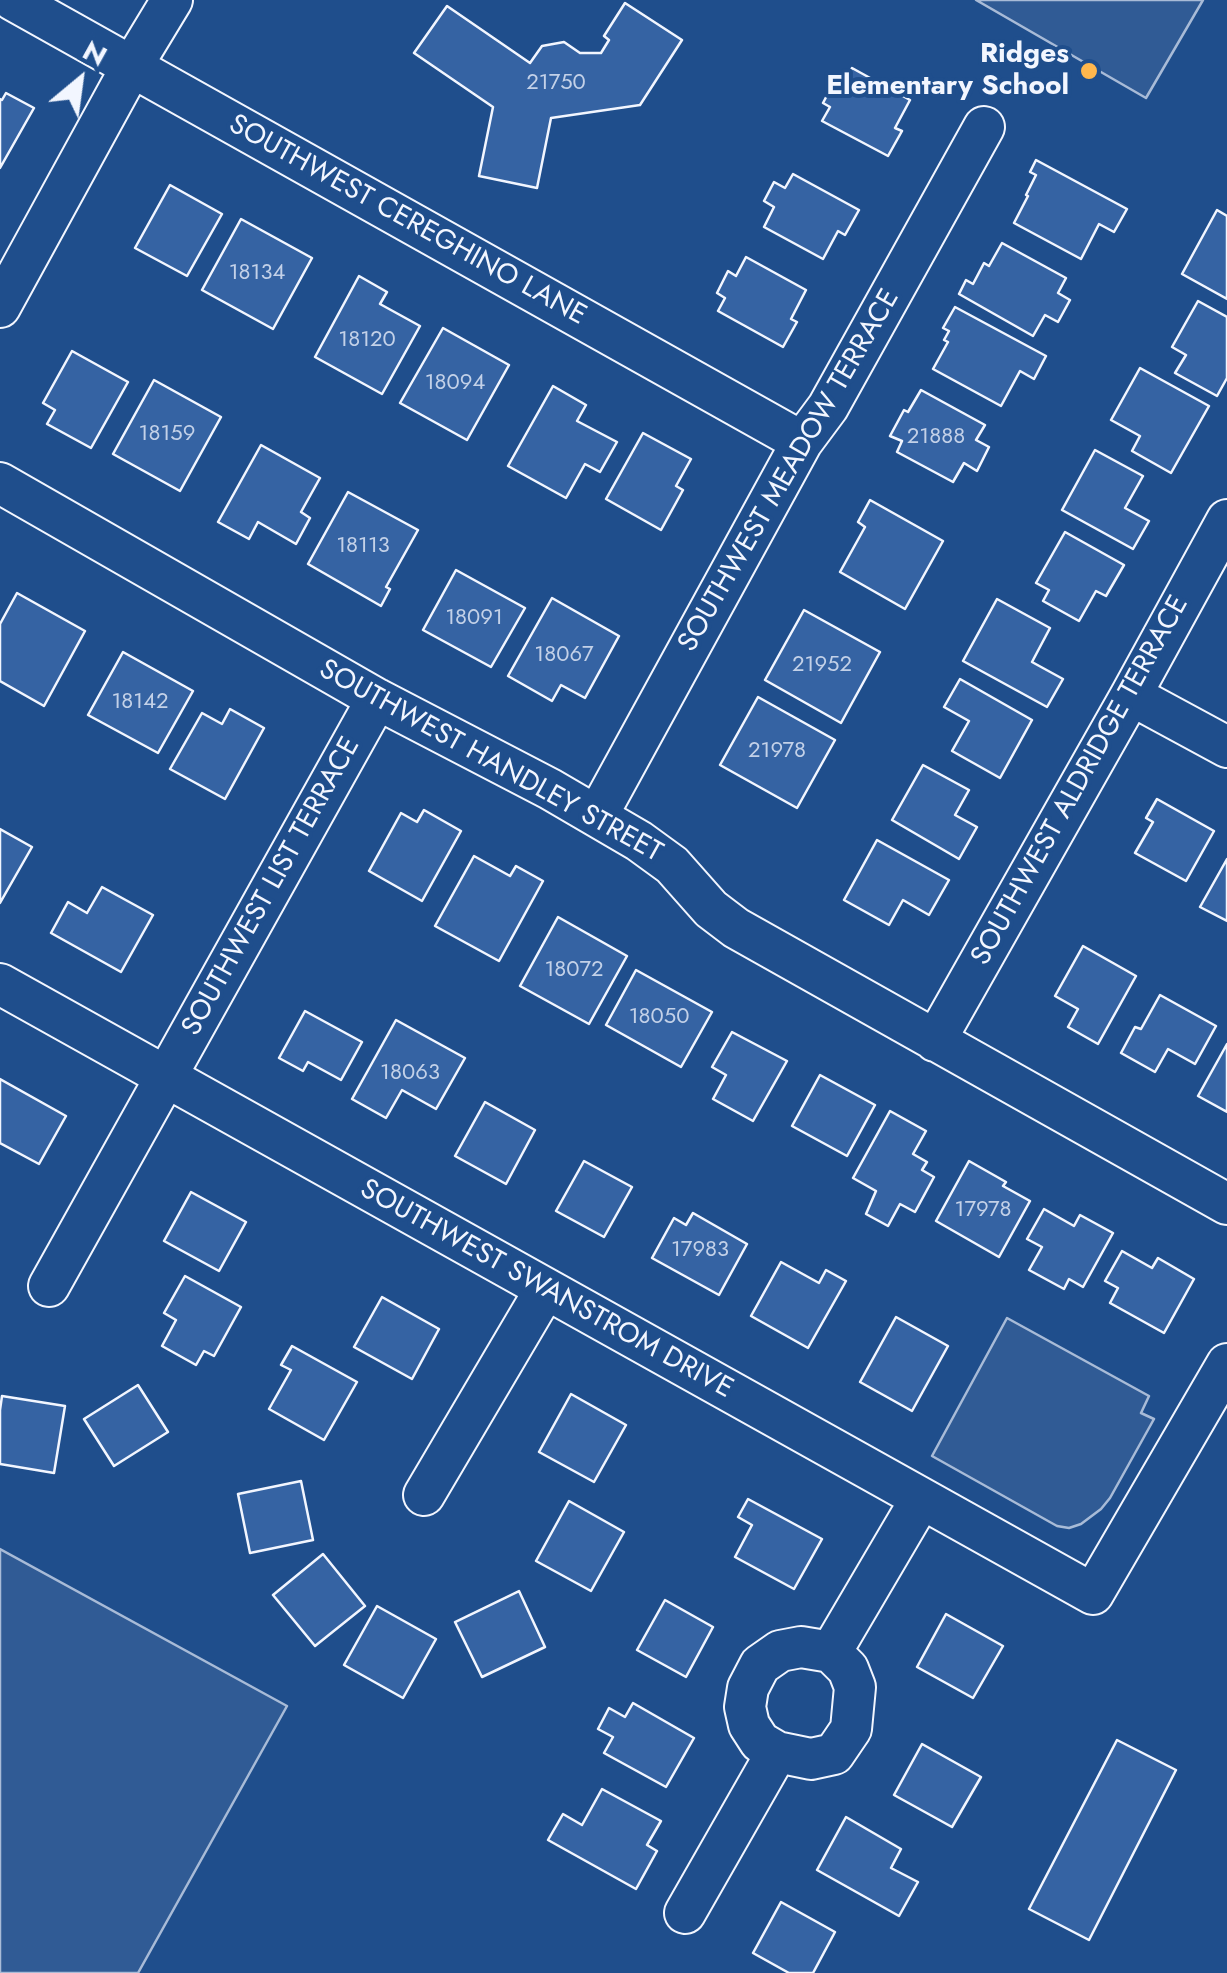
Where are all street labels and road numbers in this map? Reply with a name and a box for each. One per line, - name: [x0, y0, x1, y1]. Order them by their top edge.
- street label: SOUTHWEST CEREGHINO LANE: [222, 109, 592, 333]
- street label: SOUTHWEST MEADOW TERRACE: [672, 284, 908, 658]
- street label: SOUTHWEST ALDRIDGE TERRACE: [965, 590, 1197, 972]
- street label: SOUTHWEST HANDLEY STREET: [313, 653, 667, 871]
- street label: SOUTHWEST LIST TERRACE: [176, 732, 368, 1042]
- street label: SOUTHWEST SWANSTROM DRIVE: [354, 1173, 738, 1407]

